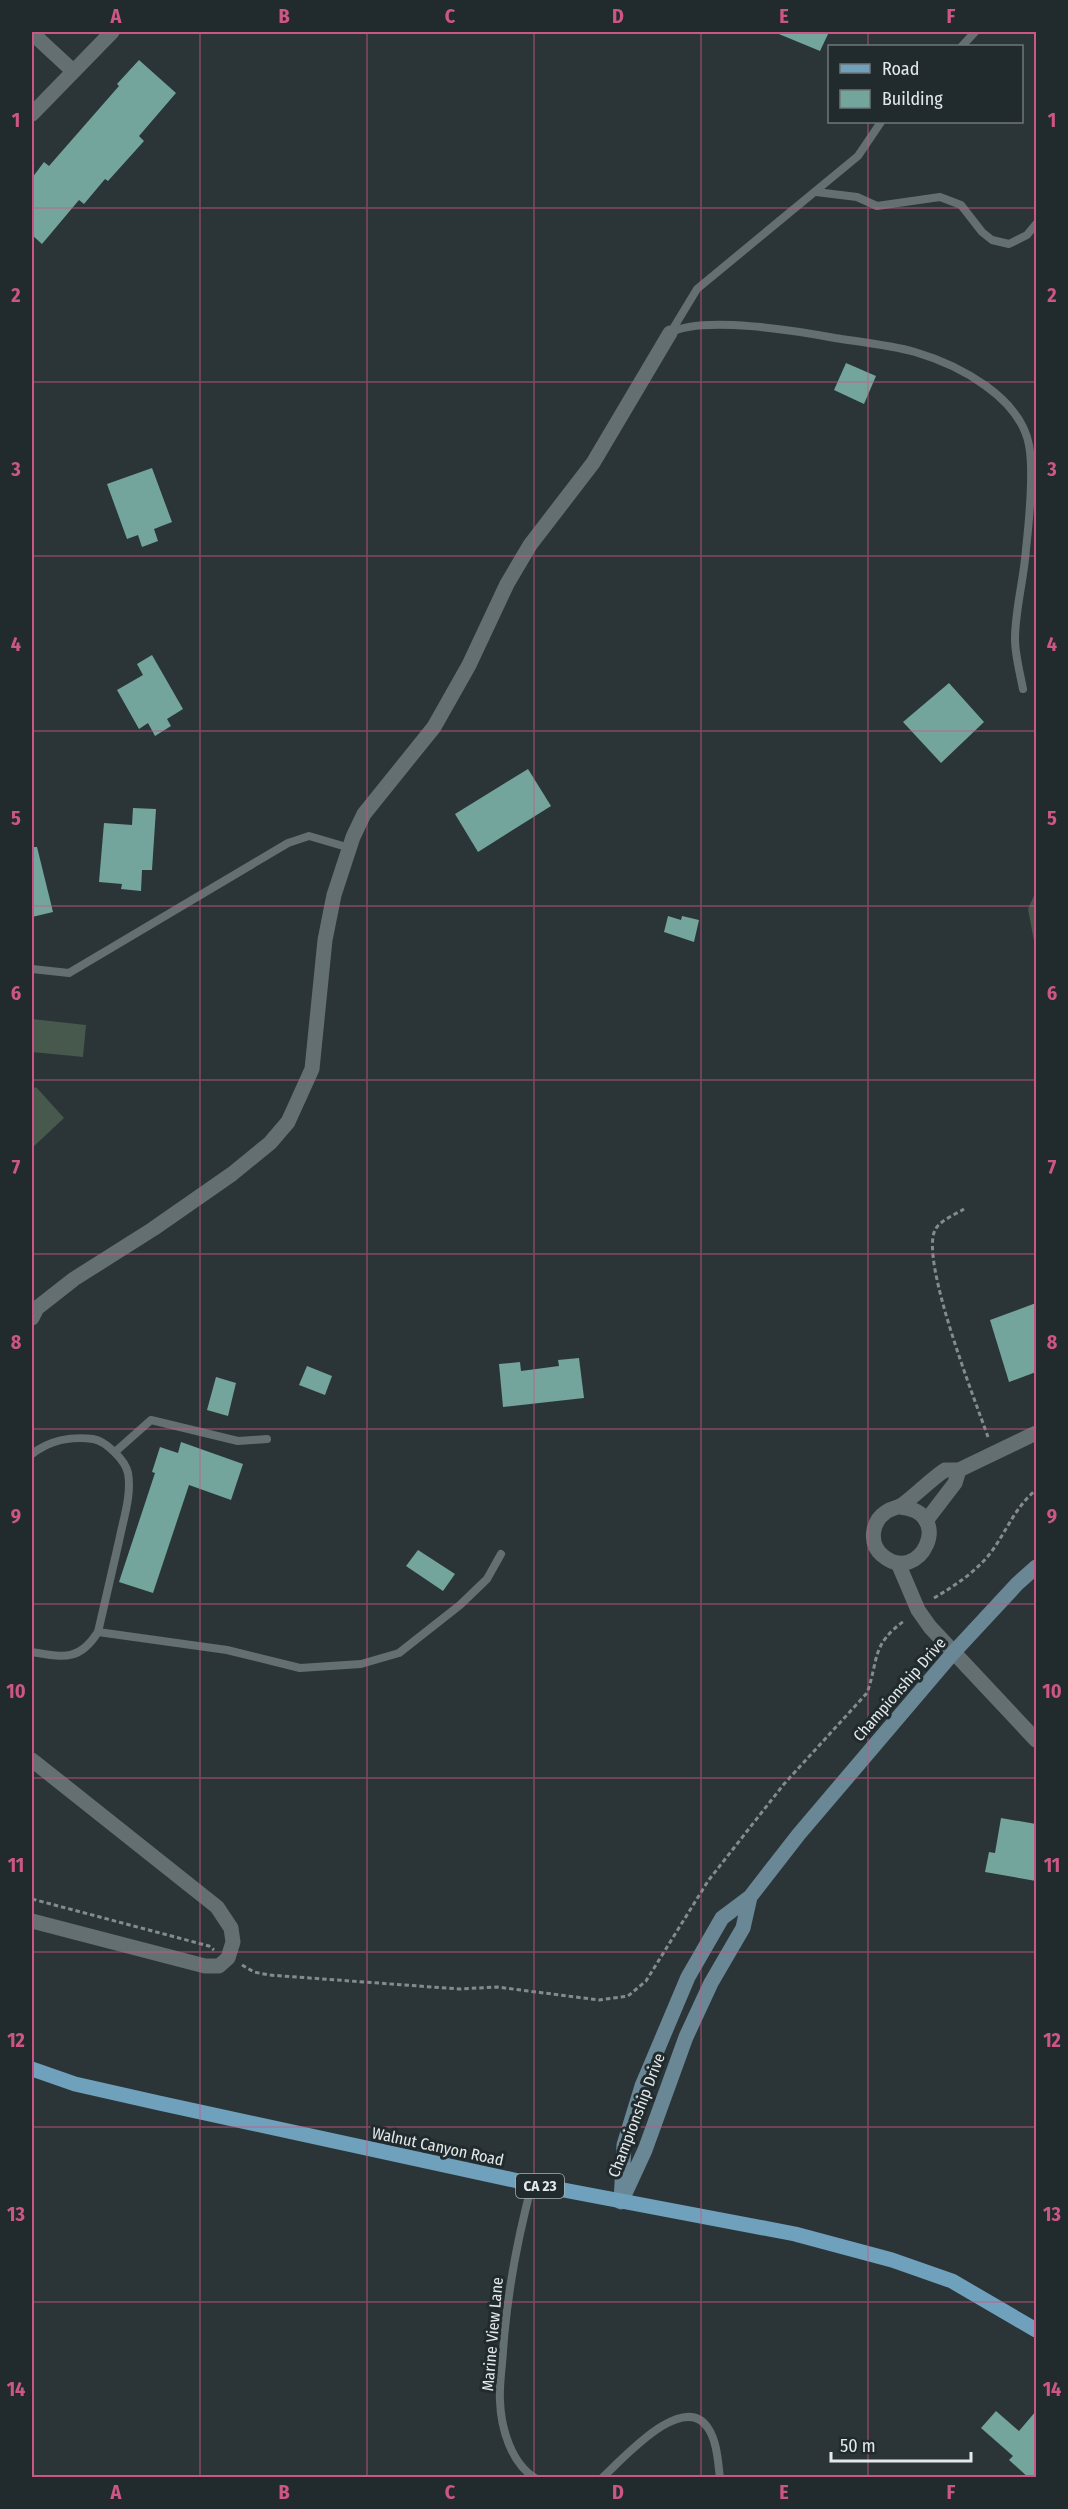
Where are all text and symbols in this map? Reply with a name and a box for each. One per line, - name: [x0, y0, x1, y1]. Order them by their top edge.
- text: A: [110, 4, 123, 28]
- text: B: [278, 4, 290, 28]
- text: C: [445, 4, 456, 28]
- text: D: [612, 4, 624, 28]
- text: E: [779, 4, 789, 28]
- text: F: [947, 4, 956, 28]
- legend: [828, 45, 1023, 123]
- text: Road: [882, 58, 919, 80]
- text: Building: [882, 88, 943, 110]
- text: 1: [12, 108, 20, 132]
- text: 1: [1048, 108, 1056, 132]
- text: 2: [10, 283, 21, 307]
- text: 2: [1046, 283, 1057, 307]
- text: 3: [10, 457, 21, 481]
- text: 3: [1046, 457, 1057, 481]
- text: 4: [11, 632, 21, 656]
- text: 4: [1047, 632, 1057, 656]
- text: 5: [11, 806, 21, 830]
- text: 5: [1047, 806, 1057, 830]
- text: 6: [11, 981, 21, 1005]
- text: 6: [1047, 981, 1057, 1005]
- text: 7: [12, 1155, 21, 1179]
- text: 7: [1048, 1155, 1057, 1179]
- text: 8: [11, 1330, 22, 1354]
- text: 8: [1047, 1330, 1058, 1354]
- text: 9: [11, 1504, 21, 1528]
- text: 9: [1047, 1504, 1057, 1528]
- street label: Championship Drive: [849, 1633, 950, 1745]
- text: 10: [6, 1679, 26, 1703]
- text: 10: [1042, 1679, 1062, 1703]
- text: 11: [8, 1853, 24, 1877]
- text: 11: [1044, 1853, 1060, 1877]
- text: 12: [7, 2028, 25, 2052]
- text: 12: [1043, 2028, 1061, 2052]
- street label: Championship Drive: [604, 2050, 669, 2180]
- street label: Walnut Canyon Road: [370, 2123, 505, 2170]
- road number: CA 23: [516, 2174, 564, 2198]
- text: 13: [7, 2202, 25, 2226]
- text: 13: [1043, 2202, 1061, 2226]
- street label: Marine View Lane: [478, 2276, 507, 2392]
- text: 14: [7, 2377, 25, 2401]
- text: 14: [1043, 2377, 1061, 2401]
- scale bar: [831, 2425, 970, 2463]
- text: 50 m: [840, 2435, 876, 2457]
- text: A: [110, 2480, 123, 2504]
- text: B: [278, 2480, 290, 2504]
- text: C: [445, 2480, 456, 2504]
- text: D: [612, 2480, 624, 2504]
- text: E: [779, 2480, 789, 2504]
- text: F: [947, 2480, 956, 2504]

